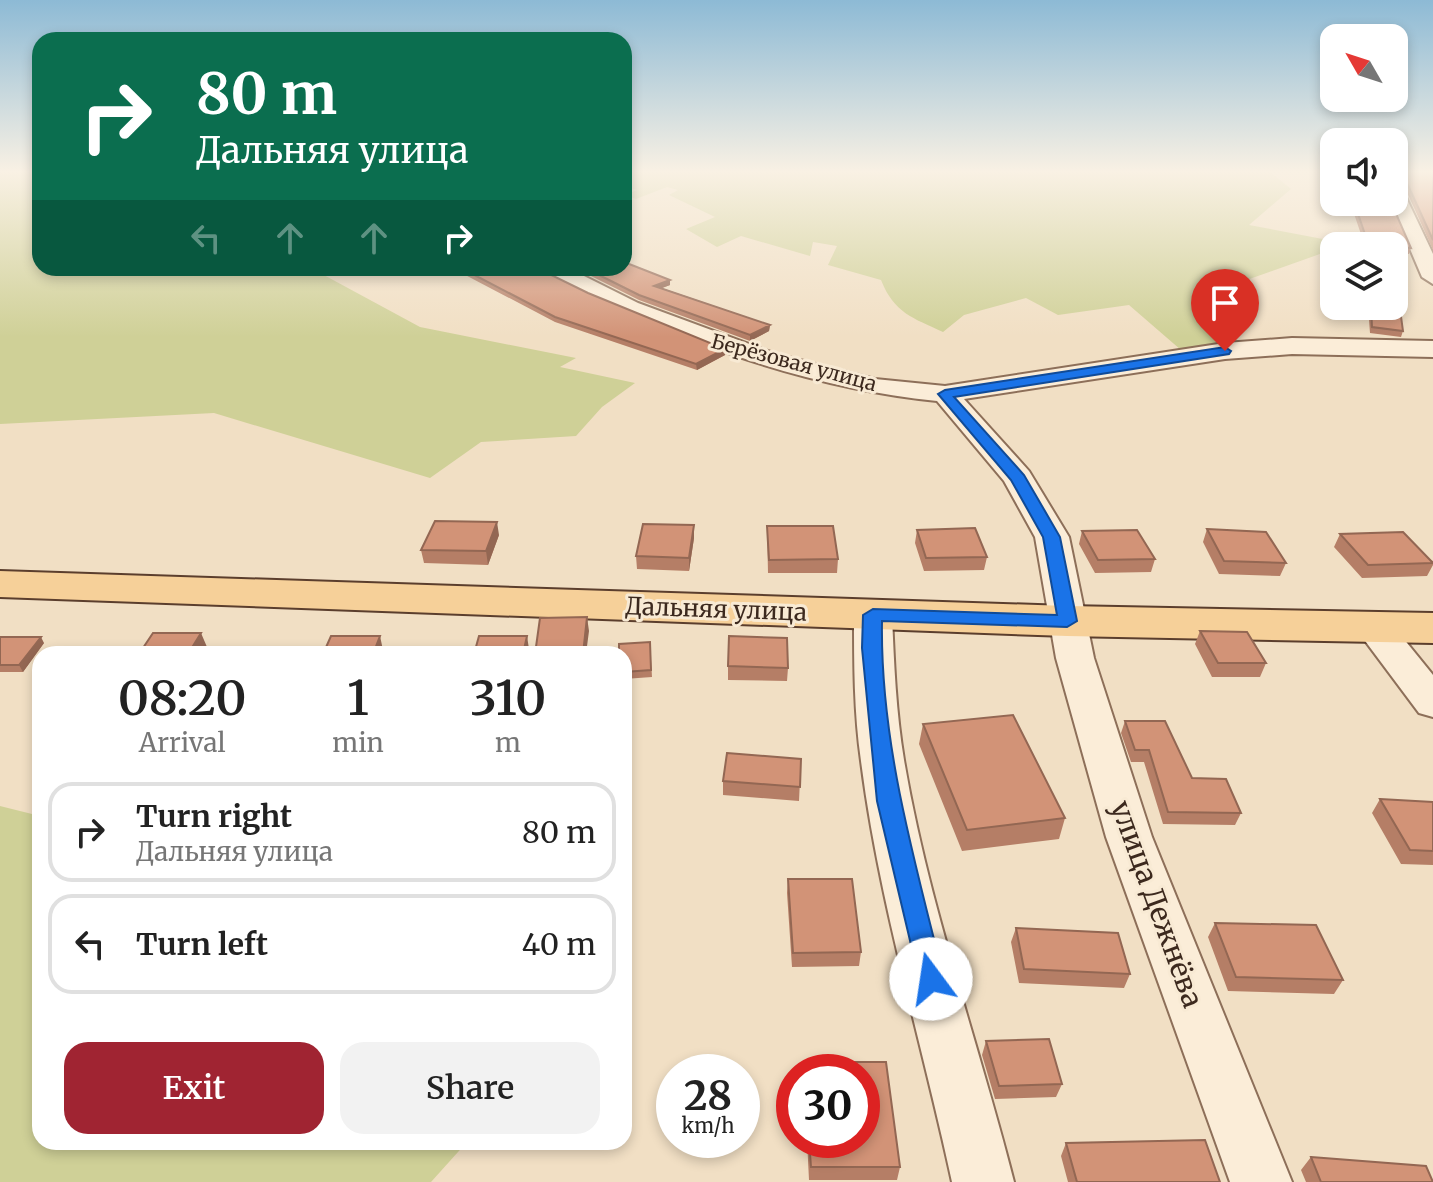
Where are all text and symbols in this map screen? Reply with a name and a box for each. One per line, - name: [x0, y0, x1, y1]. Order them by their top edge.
- north arrow: [1320, 24, 1408, 112]
- map controls: [1320, 24, 1408, 320]
- text: 80 m: [196, 59, 337, 129]
- icon: right: [64, 64, 168, 168]
- text: Дальняя улица: [196, 128, 469, 173]
- button: sound: [1320, 128, 1408, 216]
- icon: left: [184, 216, 228, 260]
- icon: ahead: [268, 216, 312, 260]
- icon: ahead: [352, 216, 396, 260]
- icon: right: [436, 216, 480, 260]
- button: layers: [1320, 232, 1408, 320]
- pin: [1191, 269, 1259, 351]
- icon: arrive: [1203, 281, 1247, 325]
- street label: Берёзовая улица: [708, 328, 880, 396]
- street label: Дальняя улица: [625, 590, 807, 628]
- text: 08:20: [118, 668, 247, 728]
- text: 1: [347, 668, 369, 728]
- text: 310: [470, 668, 546, 728]
- text: Arrival: [139, 726, 226, 759]
- text: min: [332, 726, 384, 759]
- text: m: [495, 726, 521, 759]
- street label: улица Дежнёва: [1103, 796, 1211, 1012]
- text: Turn right: [136, 797, 292, 835]
- icon: right: [68, 810, 112, 854]
- text: 80 m: [522, 813, 596, 851]
- text: Дальняя улица: [136, 835, 333, 868]
- icon: left: [68, 922, 112, 966]
- text: Turn left: [136, 925, 268, 963]
- text: 40 m: [522, 925, 596, 963]
- position arrow: [889, 937, 973, 1021]
- button: Exit: [64, 1042, 324, 1134]
- button: Share: [340, 1042, 600, 1134]
- speed limit sign: 30: [776, 1054, 880, 1158]
- text: 28: [684, 1071, 732, 1121]
- text: km/h: [682, 1113, 734, 1138]

